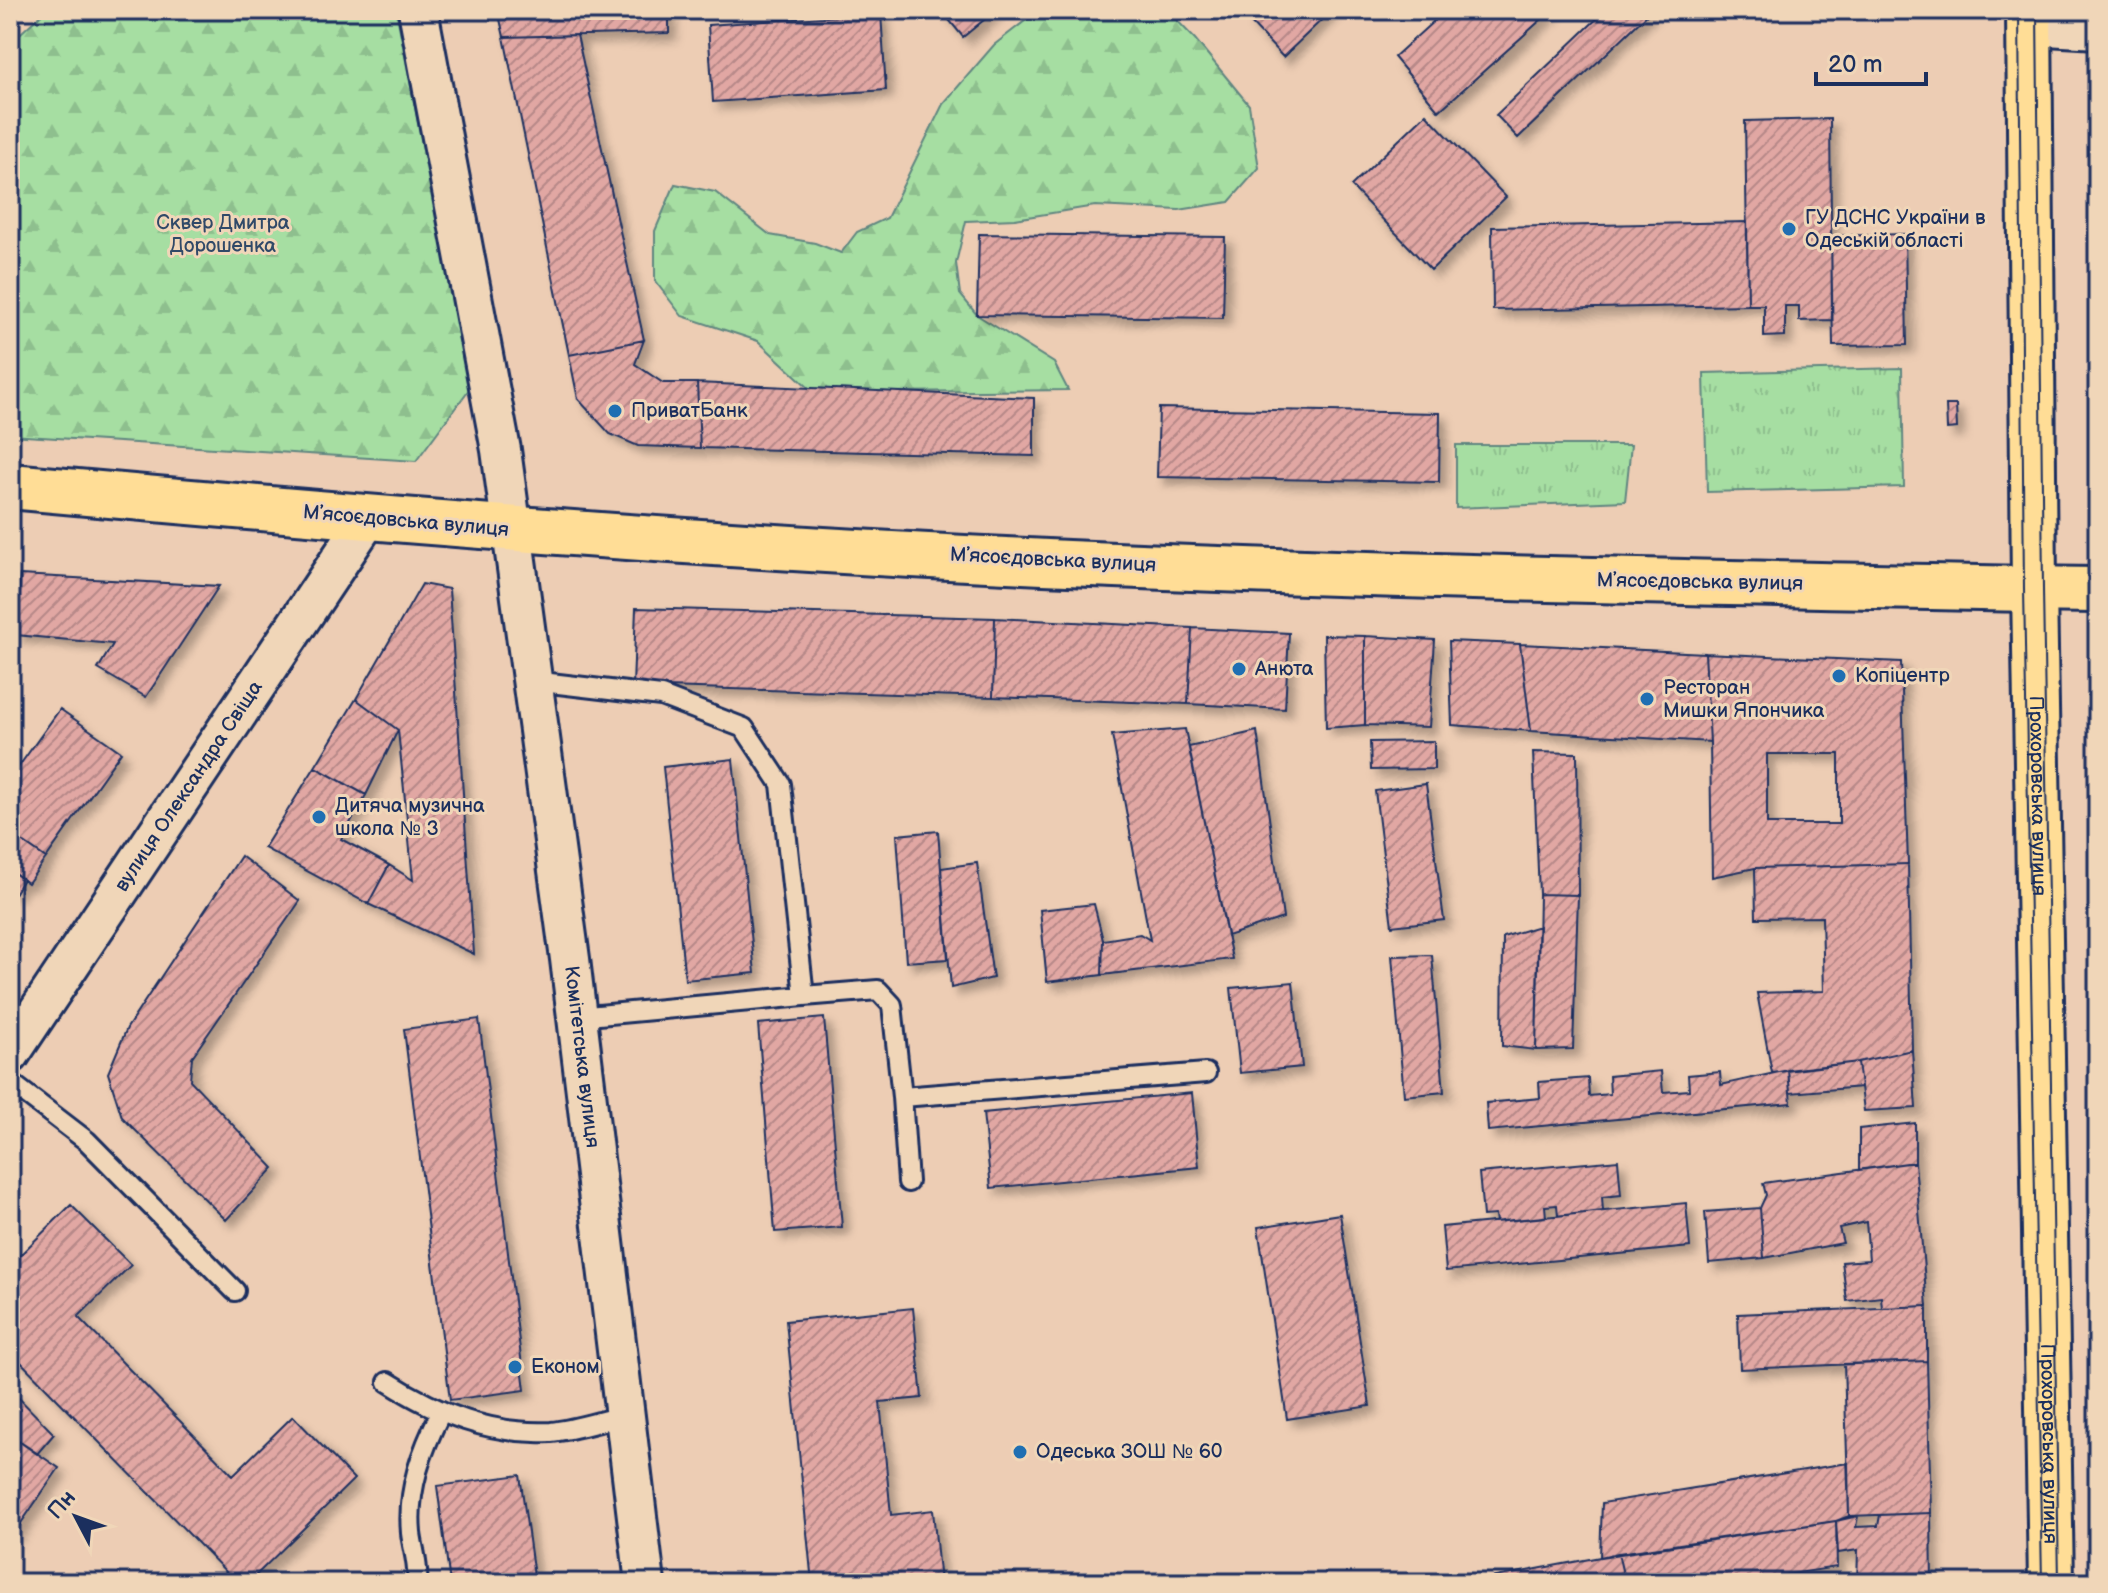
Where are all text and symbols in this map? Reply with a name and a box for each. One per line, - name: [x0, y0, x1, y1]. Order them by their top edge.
- scale bar: [1816, 36, 1926, 86]
- text: 20 m: [1828, 50, 1883, 79]
- place label: ГУ ДСНС України в Одеській області: [1805, 206, 1986, 253]
- park label: Сквер Дмитра Дорошенка: [156, 211, 290, 258]
- marker: ГУ ДСНС України в Одеській області: [1780, 220, 1798, 238]
- place label: ПриватБанк: [631, 399, 748, 423]
- marker: ПриватБанк: [606, 402, 624, 420]
- street label: Мʼясоєдовська вулиця: [302, 500, 510, 542]
- street label: Мʼясоєдовська вулиця: [949, 543, 1157, 577]
- street label: Мʼясоєдовська вулиця: [1597, 568, 1803, 596]
- place label: Анюта: [1254, 657, 1314, 681]
- marker: Анюта: [1230, 660, 1248, 678]
- place label: Копіцентр: [1855, 664, 1950, 688]
- marker: Копіцентр: [1830, 667, 1848, 685]
- street label: вулиця Олександра Свіща: [110, 676, 268, 896]
- place label: Ресторан Мишки Япончика: [1663, 676, 1825, 723]
- marker: Ресторан Мишки Япончика: [1638, 690, 1656, 708]
- street label: Прохоровська вулиця: [2024, 696, 2051, 896]
- place label: Дитяча музична школа № 3: [335, 794, 485, 841]
- marker: Дитяча музична школа № 3: [310, 808, 328, 826]
- street label: Комітетська вулиця: [559, 964, 605, 1149]
- street label: Прохоровська вулиця: [2035, 1343, 2062, 1544]
- place label: Економ: [531, 1355, 600, 1379]
- marker: Економ: [506, 1358, 524, 1376]
- place label: Одеська ЗОШ № 60: [1036, 1440, 1223, 1464]
- marker: Одеська ЗОШ № 60: [1011, 1443, 1029, 1461]
- north arrow: [36, 1477, 116, 1557]
- text: Пн: [42, 1485, 82, 1525]

